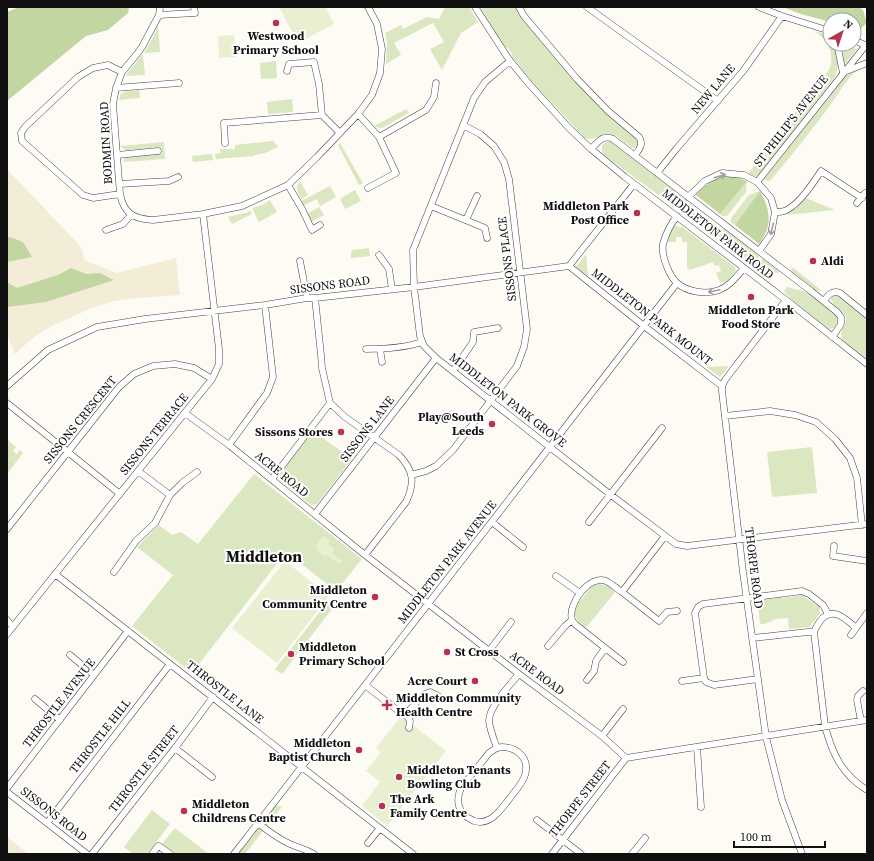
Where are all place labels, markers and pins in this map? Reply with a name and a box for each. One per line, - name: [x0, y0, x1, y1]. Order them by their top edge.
- marker: Westwood Primary School: [271, 18, 281, 28]
- place label: Westwood Primary School: [233, 28, 319, 58]
- place label: Middleton Park Post Office: [543, 198, 630, 228]
- marker: Middleton Park Post Office: [632, 208, 642, 218]
- place label: Aldi: [821, 253, 844, 269]
- marker: Aldi: [808, 256, 818, 266]
- marker: Middleton Park Food Store: [746, 292, 756, 302]
- place label: Middleton Park Food Store: [708, 302, 795, 332]
- place label: Play@South Leeds: [418, 409, 485, 439]
- marker: Play@South Leeds: [487, 419, 497, 429]
- place label: Sissons Stores: [255, 424, 334, 440]
- marker: Sissons Stores: [336, 427, 346, 437]
- place label: Middleton Community Centre: [262, 582, 368, 612]
- marker: Middleton Community Centre: [370, 592, 380, 602]
- place label: Middleton Primary School: [299, 639, 385, 669]
- place label: St Cross: [455, 644, 499, 660]
- marker: St Cross: [442, 647, 452, 657]
- marker: Middleton Primary School: [286, 649, 296, 659]
- place label: Acre Court: [407, 673, 468, 689]
- marker: Acre Court: [470, 676, 480, 686]
- place label: Middleton Community Health Centre: [396, 690, 522, 720]
- marker: Middleton Community Health Centre: [381, 699, 393, 711]
- place label: Middleton Baptist Church: [269, 735, 352, 765]
- marker: Middleton Baptist Church: [354, 745, 364, 755]
- place label: Middleton Tenants Bowling Club: [407, 762, 511, 792]
- marker: Middleton Tenants Bowling Club: [394, 772, 404, 782]
- place label: The Ark Family Centre: [390, 791, 467, 821]
- place label: Middleton Childrens Centre: [192, 796, 286, 826]
- marker: The Ark Family Centre: [377, 801, 387, 811]
- marker: Middleton Childrens Centre: [179, 806, 189, 816]

